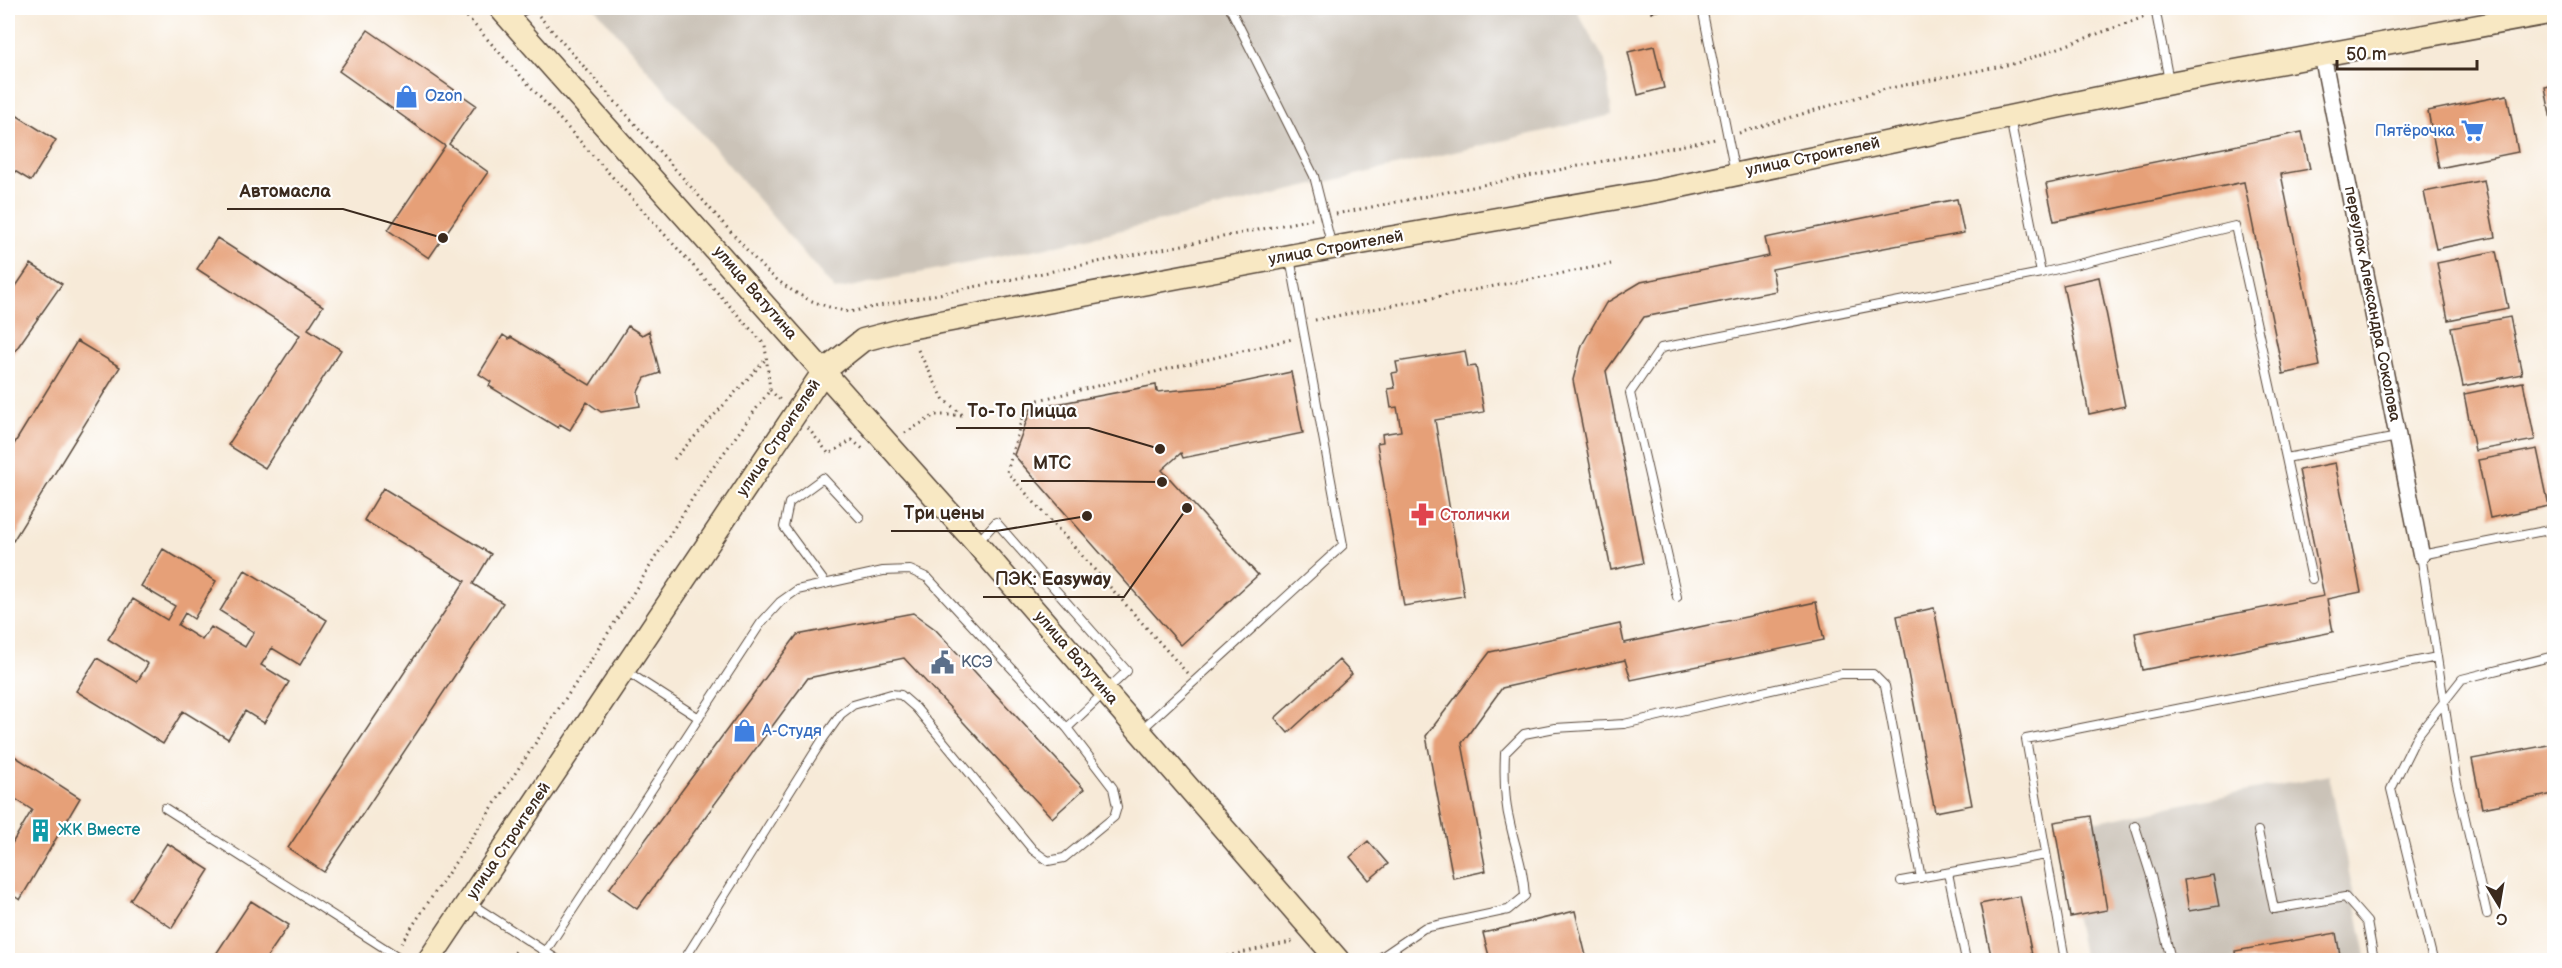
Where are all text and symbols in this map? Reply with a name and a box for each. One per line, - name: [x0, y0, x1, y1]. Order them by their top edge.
- scale bar: [2337, 33, 2476, 71]
- text: 50 m: [2346, 44, 2387, 65]
- shop icon: Ozon: [394, 83, 420, 109]
- place label: Ozon: [425, 87, 463, 106]
- supermarket icon: Пятёрочка: [2460, 118, 2486, 144]
- place label: Пятёрочка: [2375, 122, 2456, 141]
- street label: улица Строителей: [1744, 133, 1882, 181]
- callout: Автомасла: [227, 173, 343, 209]
- text: Автомасла: [238, 181, 331, 202]
- street label: переулок Александра Соколова: [2340, 185, 2404, 424]
- street label: улица Строителей: [1267, 227, 1405, 269]
- street label: улица Ватутина: [709, 242, 801, 344]
- street label: улица Строителей: [733, 376, 825, 500]
- callout: То-То Пицца: [956, 392, 1089, 428]
- text: То-То Пицца: [967, 401, 1077, 422]
- callout: МТС: [1021, 445, 1083, 481]
- text: МТС: [1033, 453, 1071, 474]
- callout: Три цены: [891, 495, 996, 531]
- pharmacy icon: Столички: [1409, 502, 1435, 528]
- text: Три цены: [903, 503, 985, 524]
- place label: Столички: [1440, 506, 1510, 525]
- callout: ПЭК: Easyway: [983, 561, 1124, 597]
- text: ПЭК: Easyway: [995, 569, 1112, 590]
- street label: улица Ватутина: [1030, 607, 1122, 709]
- public building icon: КСЭ: [930, 649, 956, 675]
- place label: КСЭ: [961, 653, 993, 672]
- shop icon: А-Студя: [731, 718, 757, 744]
- place label: А-Студя: [761, 722, 822, 741]
- street label: улица Строителей: [463, 779, 555, 903]
- building icon: ЖК Вместе: [27, 817, 53, 843]
- place label: ЖК Вместе: [58, 821, 141, 840]
- north arrow: [2469, 875, 2529, 935]
- text: С: [2494, 908, 2509, 929]

